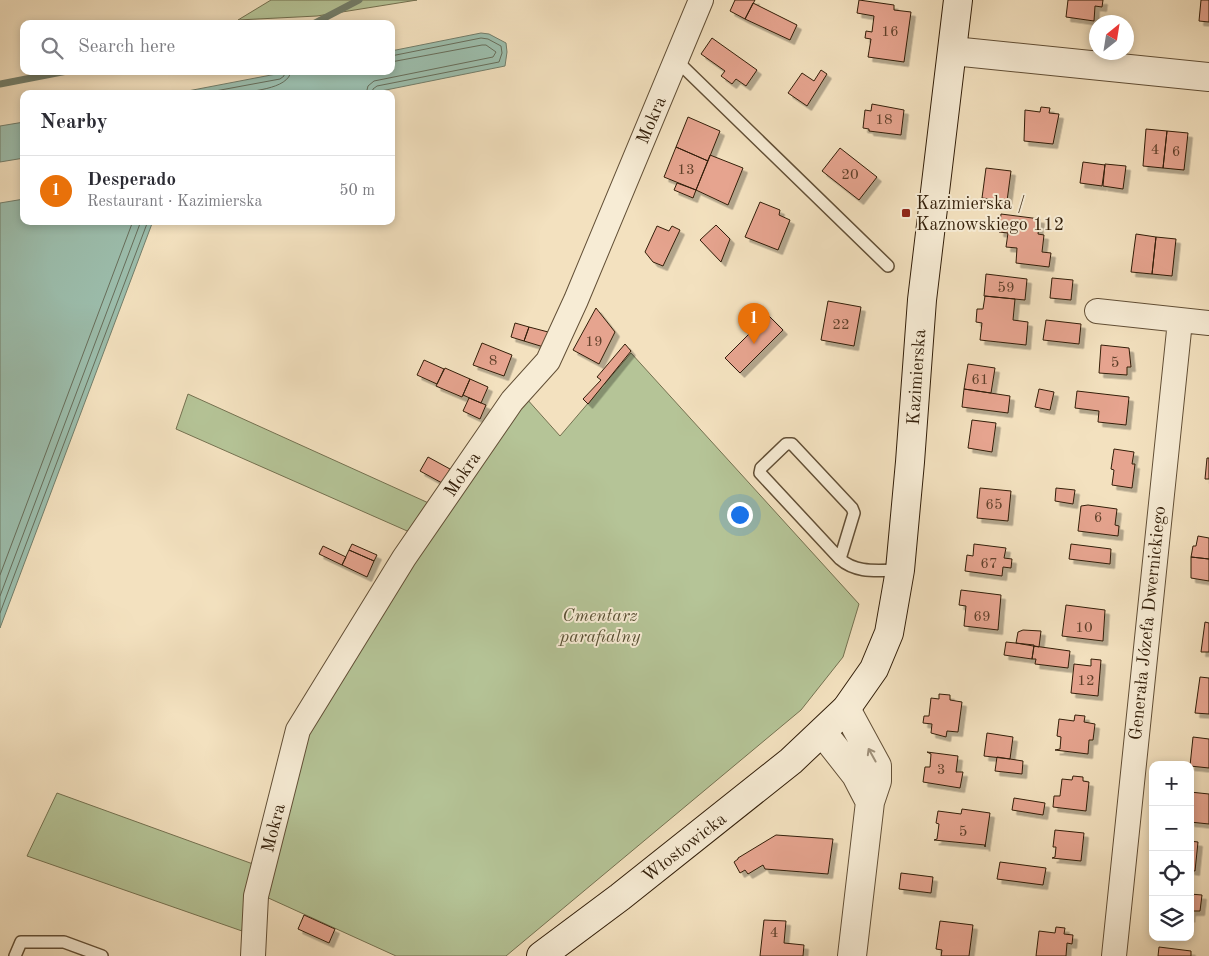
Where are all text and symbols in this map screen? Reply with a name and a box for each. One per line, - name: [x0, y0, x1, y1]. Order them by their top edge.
- north arrow: [1089, 15, 1134, 60]
- search box: [20, 20, 395, 75]
- house number: 16: [881, 25, 899, 40]
- icon: search: [38, 34, 66, 62]
- text: Search here: [78, 38, 175, 57]
- street label: Mokra: [634, 94, 670, 147]
- text: Nearby: [40, 112, 108, 133]
- house number: 18: [875, 113, 893, 128]
- house number: 4: [1151, 143, 1159, 158]
- house number: 6: [1172, 145, 1180, 160]
- house number: 13: [677, 163, 695, 178]
- house number: 20: [841, 168, 859, 183]
- text: Desperado: [87, 171, 176, 190]
- text: 1: [51, 183, 61, 199]
- text: 50 m: [339, 183, 375, 199]
- text: Restaurant · Kazimierska: [87, 194, 262, 210]
- place label: Kazimierska / Kaznowskiego 112: [916, 195, 1064, 234]
- marker: Kazimierska / Kaznowskiego 112: [900, 207, 912, 219]
- house number: 59: [997, 281, 1015, 296]
- pin: 1: [738, 303, 770, 344]
- house number: 22: [832, 318, 850, 333]
- street label: Kazimierska: [905, 328, 929, 426]
- house number: 19: [585, 335, 603, 350]
- house number: 8: [489, 354, 497, 369]
- house number: 5: [1111, 356, 1119, 371]
- house number: 61: [971, 373, 989, 388]
- street label: Mokra: [441, 449, 484, 500]
- house number: 65: [985, 498, 1003, 513]
- your location: [727, 502, 753, 528]
- street label: Generała Józefa Dwernickiego: [1127, 505, 1169, 741]
- house number: 6: [1094, 511, 1102, 526]
- house number: 67: [980, 557, 998, 572]
- park label: Cmentarz parafialny: [557, 607, 641, 646]
- house number: 69: [973, 610, 991, 625]
- house number: 10: [1075, 621, 1093, 636]
- house number: 12: [1077, 674, 1095, 689]
- one-way arrow: [867, 748, 877, 763]
- map controls: [1149, 761, 1194, 941]
- button: +: [1149, 761, 1194, 806]
- house number: 3: [937, 763, 945, 778]
- street label: Mokra: [259, 802, 289, 855]
- button: −: [1149, 806, 1194, 851]
- street label: Włostowicka: [639, 810, 730, 886]
- house number: 5: [959, 825, 967, 840]
- button: locate: [1149, 851, 1194, 896]
- button: layers: [1149, 896, 1194, 941]
- house number: 4: [770, 926, 778, 941]

